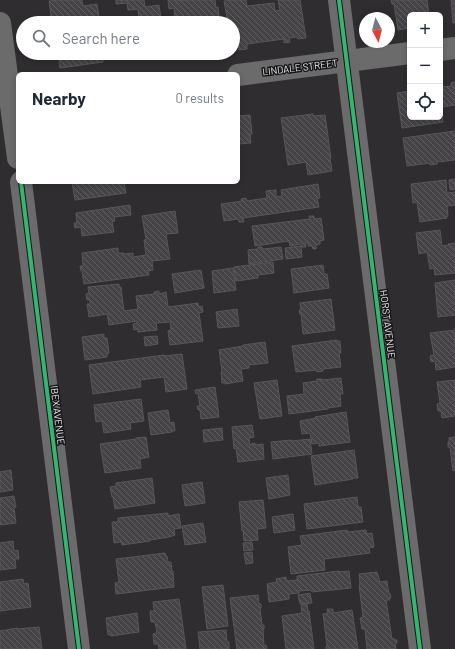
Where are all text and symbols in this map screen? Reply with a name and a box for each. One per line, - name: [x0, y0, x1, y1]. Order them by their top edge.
- north arrow: [359, 12, 395, 48]
- map controls: [407, 12, 443, 120]
- button: +: [407, 12, 443, 48]
- search box: [16, 16, 240, 60]
- icon: search: [30, 27, 52, 49]
- text: Search here: [62, 29, 140, 47]
- button: −: [407, 48, 443, 84]
- street label: LINDALE STREET: [262, 56, 339, 78]
- button: locate: [407, 84, 443, 120]
- text: Nearby: [32, 88, 86, 108]
- text: 0 results: [175, 90, 224, 106]
- street label: HORST AVENUE: [378, 289, 398, 359]
- street label: IBEX AVENUE: [48, 385, 68, 445]

